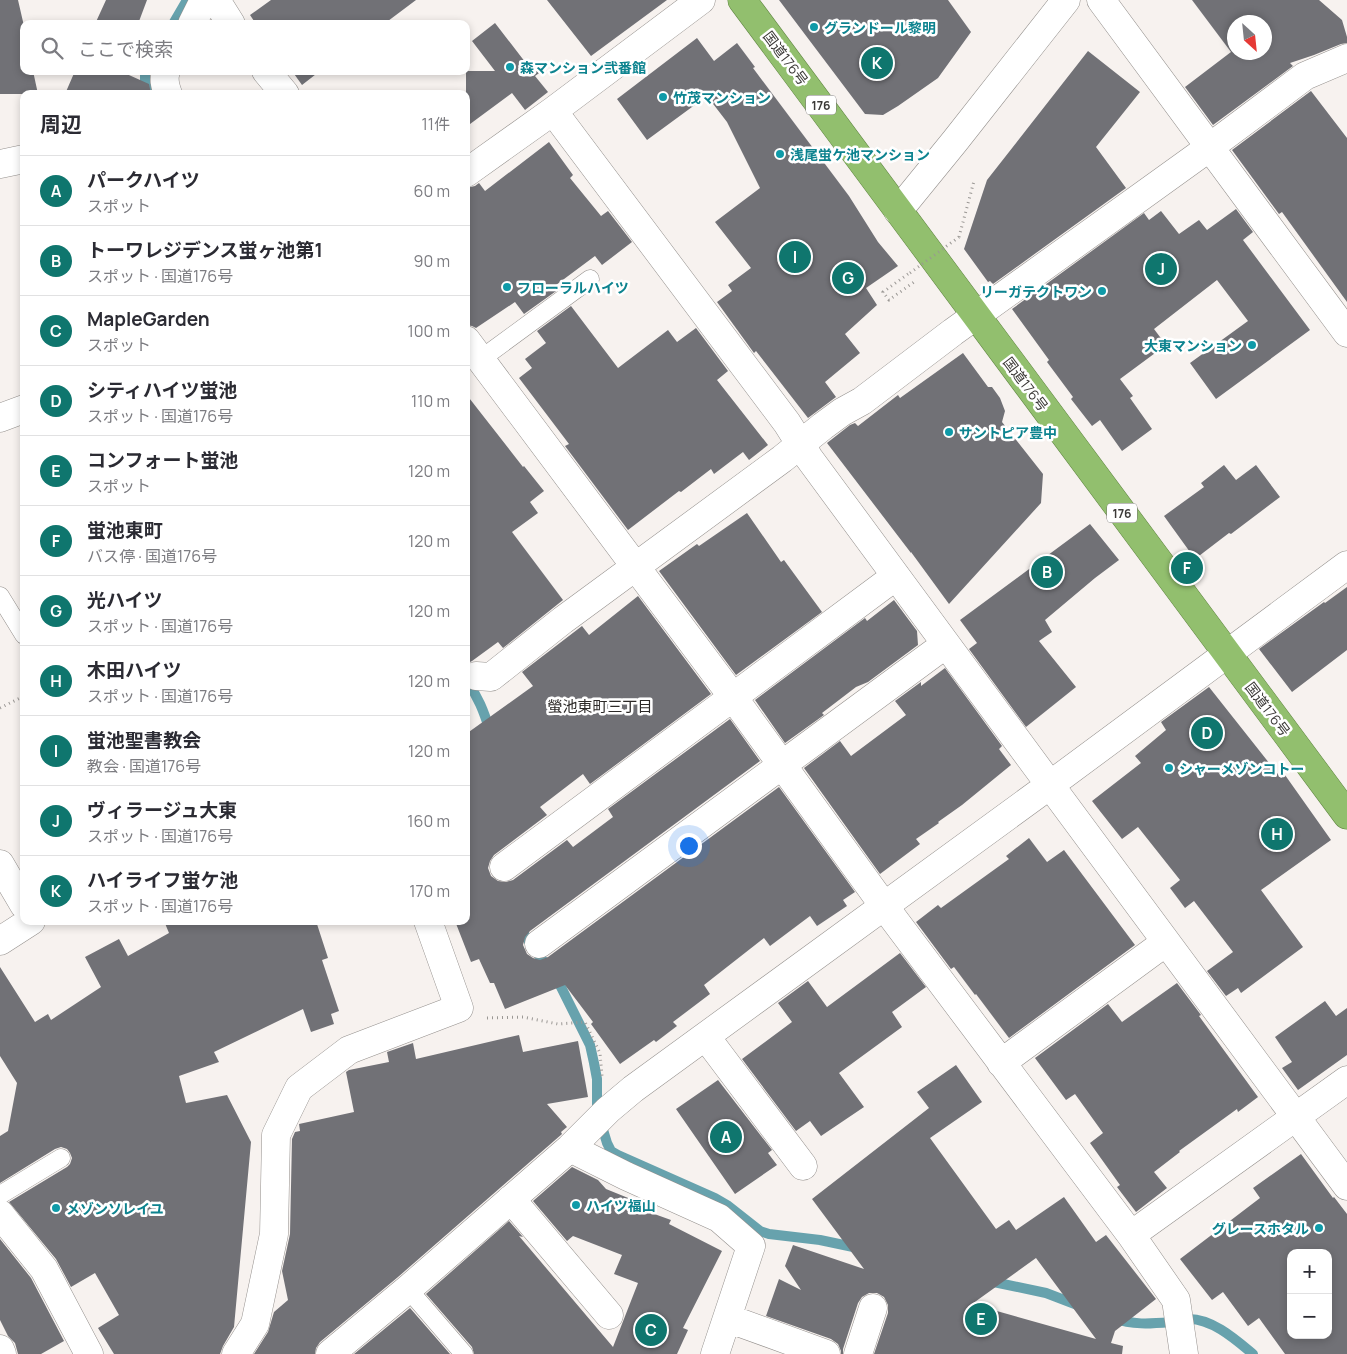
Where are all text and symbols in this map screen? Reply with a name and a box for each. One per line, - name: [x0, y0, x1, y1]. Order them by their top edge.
- north arrow: [1227, 15, 1272, 60]
- place label: グランドール黎明: [824, 18, 936, 37]
- search box: [20, 20, 470, 75]
- marker: グランドール黎明: [808, 21, 820, 33]
- street label: 国道176号: [759, 27, 813, 89]
- icon: search: [38, 34, 66, 62]
- text: ここで検索: [78, 36, 173, 62]
- pin: K: [861, 44, 893, 82]
- place label: 森マンション弐番館: [520, 58, 646, 77]
- marker: 森マンション弐番館: [504, 61, 516, 73]
- place label: 竹茂マンション: [673, 88, 771, 107]
- marker: 竹茂マンション: [657, 91, 669, 103]
- road number: 176: [806, 96, 836, 114]
- text: 周辺: [40, 110, 82, 138]
- text: 11件: [422, 113, 450, 135]
- place label: 浅尾蛍ケ池マンション: [790, 145, 930, 164]
- marker: 浅尾蛍ケ池マンション: [774, 148, 786, 160]
- text: パークハイツ: [87, 167, 200, 193]
- text: A: [51, 180, 61, 202]
- text: 60 m: [414, 180, 450, 202]
- text: スポット: [87, 195, 151, 217]
- text: トーワレジデンス蛍ヶ池第1: [87, 237, 323, 263]
- pin: I: [779, 238, 811, 276]
- text: B: [51, 250, 61, 272]
- text: 90 m: [414, 250, 450, 272]
- pin: J: [1145, 250, 1177, 288]
- pin: G: [832, 259, 864, 297]
- text: スポット · 国道176号: [87, 265, 233, 287]
- place label: フローラルハイツ: [517, 278, 629, 297]
- marker: フローラルハイツ: [501, 281, 513, 293]
- place label: リーガテクトワン: [980, 282, 1092, 301]
- marker: リーガテクトワン: [1096, 285, 1108, 297]
- text: MapleGarden: [87, 306, 210, 332]
- text: C: [50, 320, 62, 342]
- text: 100 m: [407, 320, 450, 342]
- text: スポット: [87, 334, 151, 356]
- place label: 大東マンション: [1144, 336, 1242, 355]
- marker: 大東マンション: [1246, 339, 1258, 351]
- street label: 国道176号: [999, 353, 1053, 415]
- text: シティハイツ蛍池: [87, 377, 237, 403]
- text: D: [50, 390, 62, 412]
- text: 110 m: [411, 390, 450, 412]
- text: スポット · 国道176号: [87, 405, 233, 427]
- place label: サントピア豊中: [959, 423, 1057, 442]
- marker: サントピア豊中: [943, 426, 955, 438]
- text: コンフォート蛍池: [87, 447, 238, 473]
- text: E: [51, 460, 61, 482]
- text: 120 m: [408, 460, 450, 482]
- text: スポット: [87, 475, 151, 497]
- road number: 176: [1107, 503, 1137, 522]
- text: 蛍池東町: [87, 517, 163, 543]
- text: F: [52, 530, 60, 552]
- text: 120 m: [408, 530, 450, 552]
- text: バス停 · 国道176号: [87, 545, 217, 567]
- pin: F: [1171, 549, 1203, 587]
- pin: B: [1031, 553, 1063, 591]
- text: 光ハイツ: [87, 587, 163, 613]
- text: G: [50, 600, 62, 622]
- text: 120 m: [408, 600, 450, 622]
- text: スポット · 国道176号: [87, 615, 233, 637]
- text: 木田ハイツ: [87, 657, 182, 683]
- text: H: [50, 670, 62, 692]
- text: 120 m: [408, 670, 450, 692]
- street label: 国道176号: [1241, 678, 1295, 740]
- text: スポット · 国道176号: [87, 685, 233, 707]
- district label: 螢池東町三丁目: [547, 696, 653, 717]
- pin: D: [1191, 714, 1223, 752]
- text: 蛍池聖書教会: [87, 727, 201, 753]
- text: I: [54, 740, 58, 762]
- text: 120 m: [408, 740, 450, 762]
- text: 教会 · 国道176号: [87, 755, 201, 777]
- place label: シャーメゾンコトー: [1179, 759, 1304, 778]
- marker: シャーメゾンコトー: [1163, 762, 1175, 774]
- text: ヴィラージュ大東: [87, 797, 237, 823]
- text: J: [52, 810, 60, 832]
- text: 160 m: [407, 810, 450, 832]
- pin: H: [1261, 815, 1293, 853]
- text: スポット · 国道176号: [87, 825, 233, 847]
- your location: [676, 833, 702, 859]
- text: ハイライフ蛍ケ池: [87, 867, 239, 893]
- text: K: [51, 880, 61, 902]
- text: 170 m: [409, 880, 450, 902]
- text: スポット · 国道176号: [87, 895, 233, 917]
- pin: A: [710, 1118, 742, 1156]
- place label: ハイツ福山: [586, 1196, 656, 1215]
- place label: メゾンソレイユ: [66, 1199, 164, 1218]
- marker: ハイツ福山: [570, 1199, 582, 1211]
- marker: メゾンソレイユ: [50, 1202, 62, 1214]
- place label: グレースホタル: [1212, 1219, 1309, 1238]
- marker: グレースホタル: [1313, 1222, 1325, 1234]
- map controls: [1287, 1249, 1332, 1339]
- button: +: [1287, 1249, 1332, 1294]
- button: −: [1287, 1294, 1332, 1339]
- pin: E: [965, 1300, 997, 1338]
- pin: C: [635, 1311, 667, 1349]

